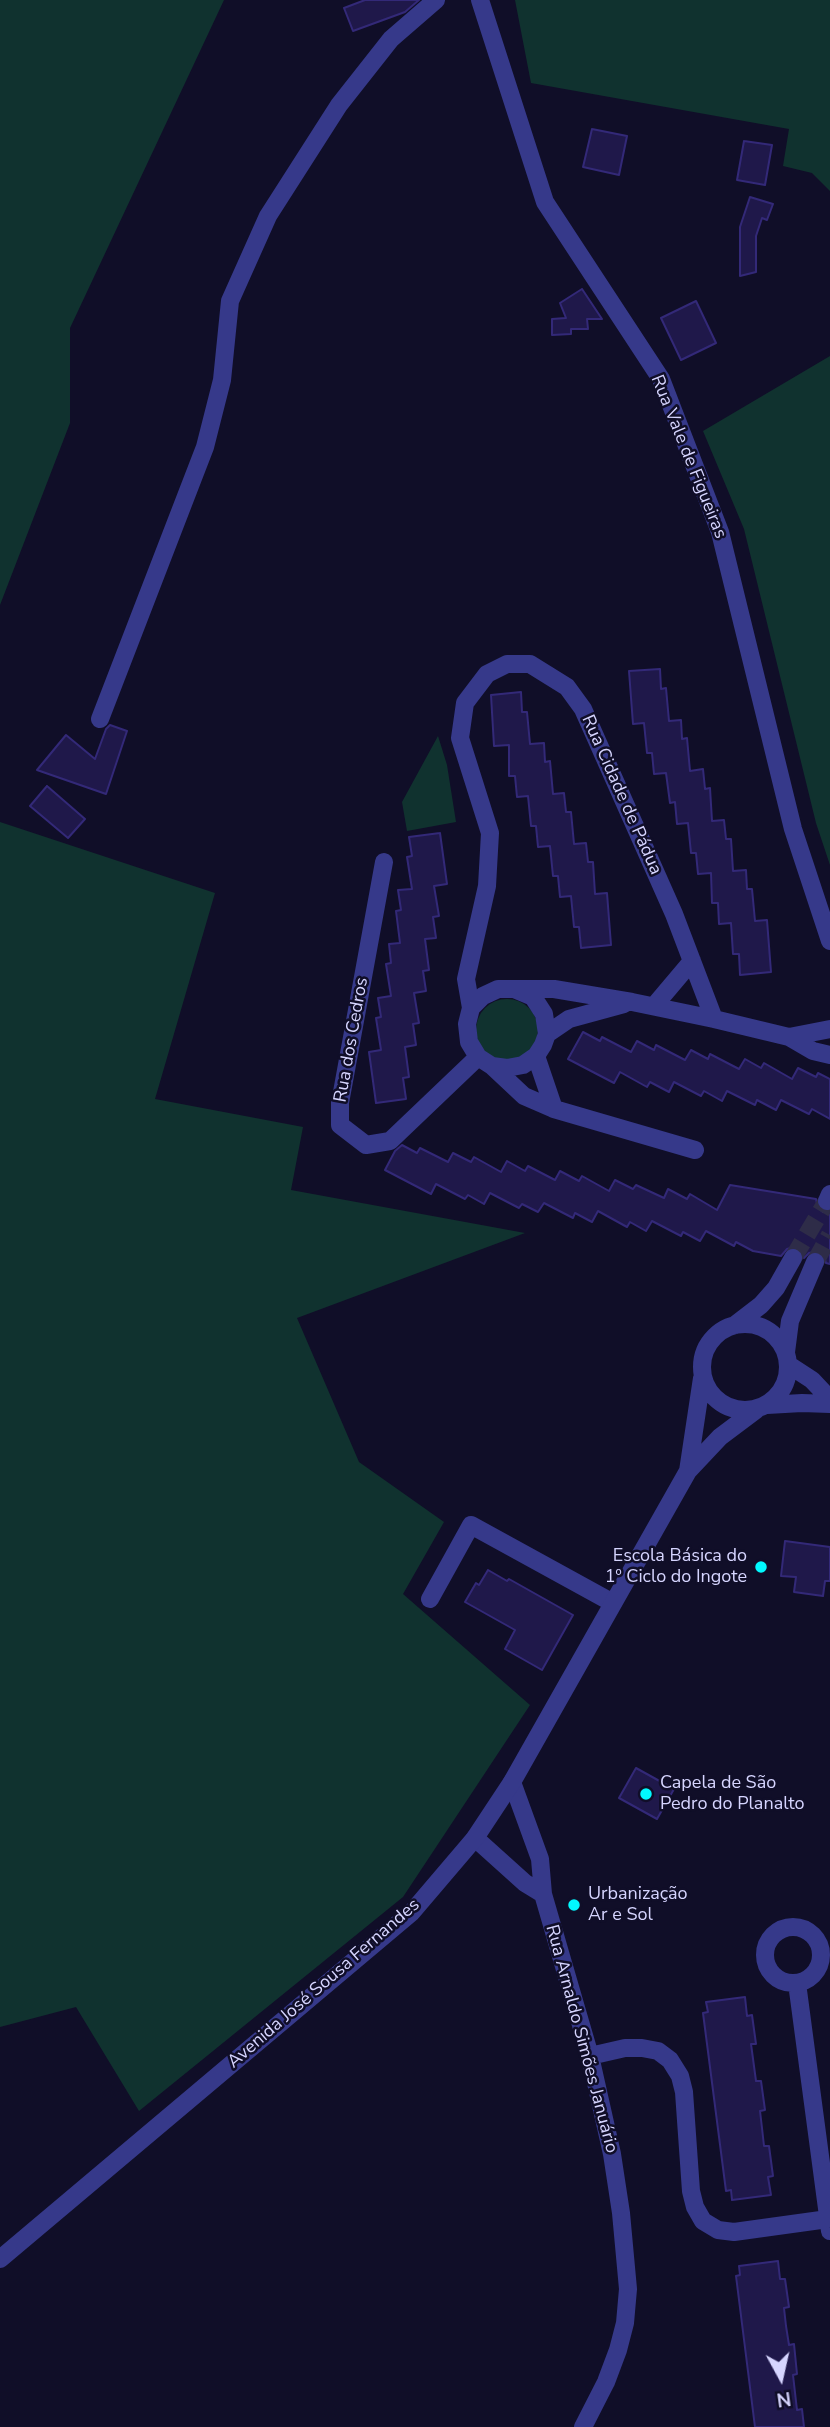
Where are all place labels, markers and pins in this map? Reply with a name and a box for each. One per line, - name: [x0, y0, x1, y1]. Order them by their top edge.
- place label: Escola Básica do 1º Ciclo do Ingote: [605, 1546, 747, 1588]
- marker: Escola Básica do 1º Ciclo do Ingote: [753, 1559, 769, 1575]
- place label: Capela de São Pedro do Planalto: [660, 1773, 805, 1816]
- marker: Capela de São Pedro do Planalto: [638, 1786, 654, 1802]
- place label: Urbanização Ar e Sol: [588, 1884, 688, 1926]
- marker: Urbanização Ar e Sol: [566, 1897, 582, 1913]

